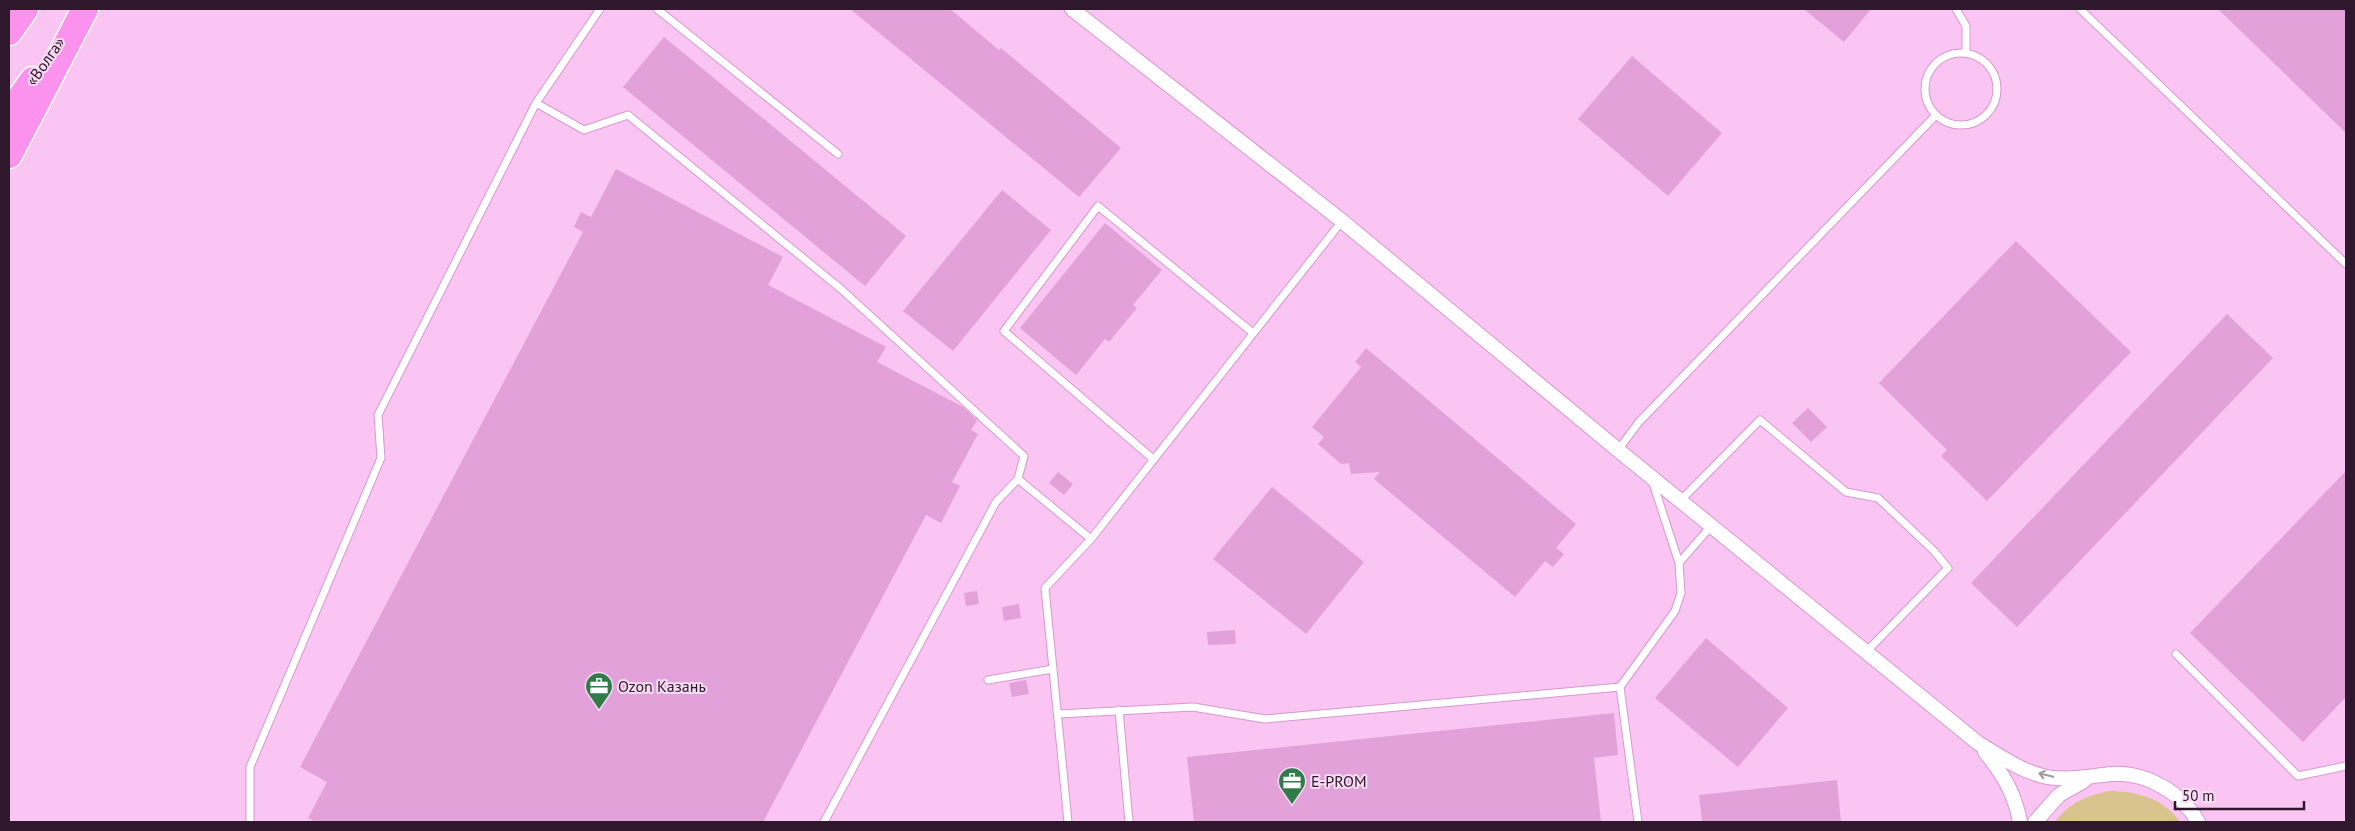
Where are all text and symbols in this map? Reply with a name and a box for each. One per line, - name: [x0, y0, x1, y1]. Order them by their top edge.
- street label: «Волга»: [21, 32, 69, 89]
- office icon: Ozon Казань: [584, 671, 614, 710]
- place label: Ozon Казань: [618, 676, 706, 696]
- office icon: E-PROM: [1277, 766, 1307, 805]
- one-way arrow: [2038, 770, 2054, 779]
- place label: E-PROM: [1311, 771, 1367, 791]
- scale bar: [2175, 778, 2304, 810]
- text: 50 m: [2182, 786, 2215, 805]

